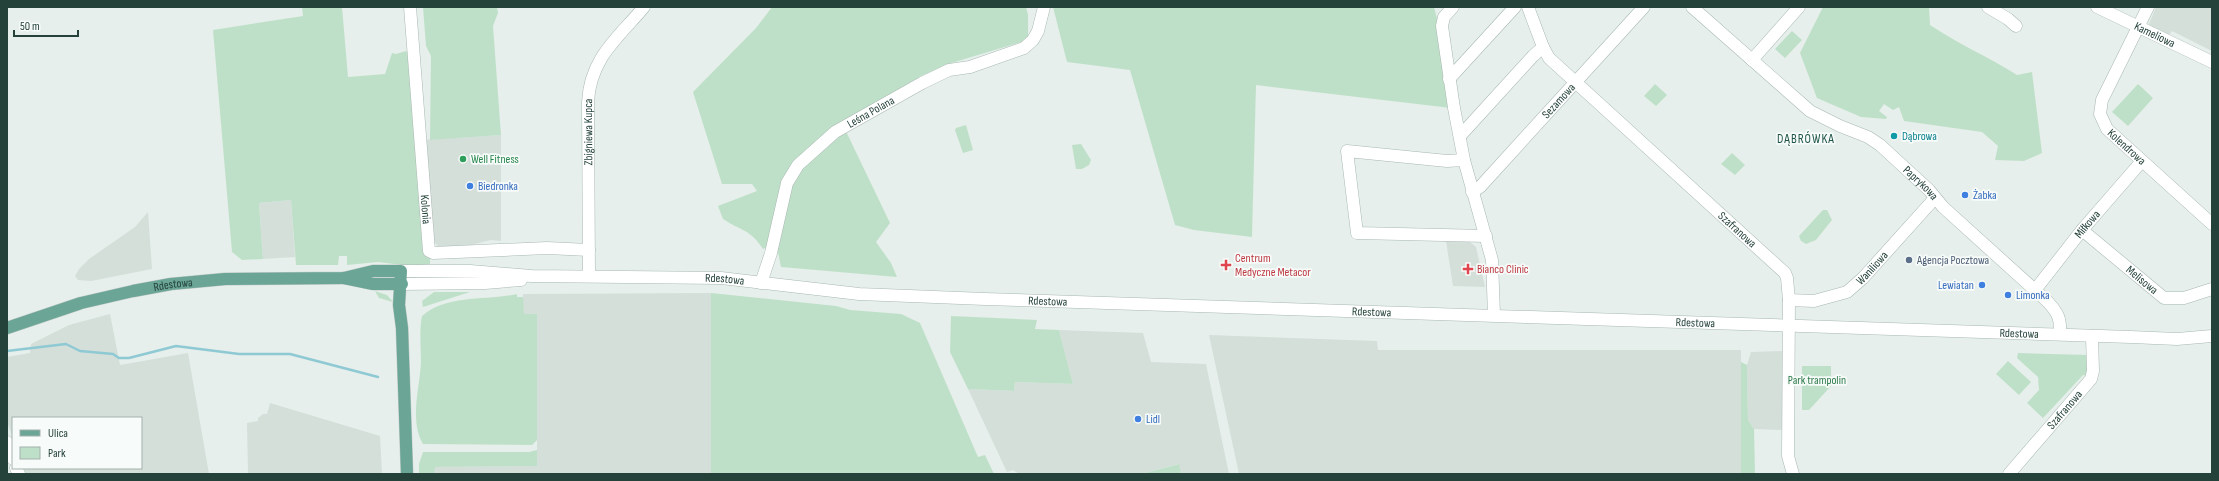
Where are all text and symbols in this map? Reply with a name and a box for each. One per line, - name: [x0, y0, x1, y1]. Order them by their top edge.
- scale bar: [14, 12, 78, 38]
- text: 50 m: [20, 19, 40, 34]
- street label: Kameliowa: [2132, 19, 2178, 51]
- street label: Sezamowa: [1539, 80, 1579, 122]
- street label: Leśna Polana: [845, 93, 897, 132]
- street label: Zbigniewa Kupca: [581, 98, 596, 165]
- street label: Kolendrowa: [2104, 126, 2149, 169]
- place label: Dąbrowa: [1902, 129, 1937, 144]
- district label: DĄBRÓWKA: [1777, 131, 1835, 147]
- marker: Dąbrowa: [1889, 131, 1899, 141]
- place label: Well Fitness: [471, 152, 519, 167]
- marker: Well Fitness: [458, 154, 468, 164]
- street label: Paprykowa: [1900, 163, 1941, 204]
- place label: Biedronka: [478, 179, 518, 194]
- marker: Biedronka: [465, 181, 475, 191]
- place label: Żabka: [1973, 188, 1997, 203]
- marker: Żabka: [1960, 190, 1970, 200]
- street label: Kolonia: [417, 194, 434, 225]
- street label: Miłkowa: [2071, 207, 2104, 241]
- street label: Szafranowa: [1715, 209, 1760, 251]
- street label: Waniliowa: [1853, 248, 1892, 288]
- place label: Centrum Medyczne Metacor: [1235, 251, 1311, 280]
- place label: Agencja Pocztowa: [1916, 253, 1990, 268]
- marker: Agencja Pocztowa: [1904, 255, 1914, 265]
- marker: Centrum Medyczne Metacor: [1220, 259, 1232, 271]
- place label: Bianco Clinic: [1477, 262, 1529, 277]
- marker: Bianco Clinic: [1462, 263, 1474, 275]
- street label: Melisowa: [2123, 263, 2161, 298]
- street label: Rdestowa: [705, 271, 745, 289]
- street label: Rdestowa: [152, 275, 194, 295]
- place label: Lewiatan: [1938, 278, 1974, 293]
- marker: Lewiatan: [1977, 280, 1987, 290]
- place label: Limonka: [2016, 288, 2050, 303]
- marker: Limonka: [2003, 290, 2013, 300]
- street label: Rdestowa: [1028, 293, 1068, 310]
- street label: Rdestowa: [1352, 304, 1392, 320]
- street label: Rdestowa: [1675, 315, 1716, 331]
- street label: Rdestowa: [1999, 326, 2039, 342]
- park label: Park trampolin: [1788, 373, 1846, 388]
- street label: Szafranowa: [2044, 387, 2086, 433]
- place label: Lidl: [1146, 412, 1160, 427]
- marker: Lidl: [1133, 414, 1143, 424]
- legend: [12, 417, 142, 469]
- text: Ulica: [48, 426, 68, 441]
- text: Park: [48, 446, 66, 461]

